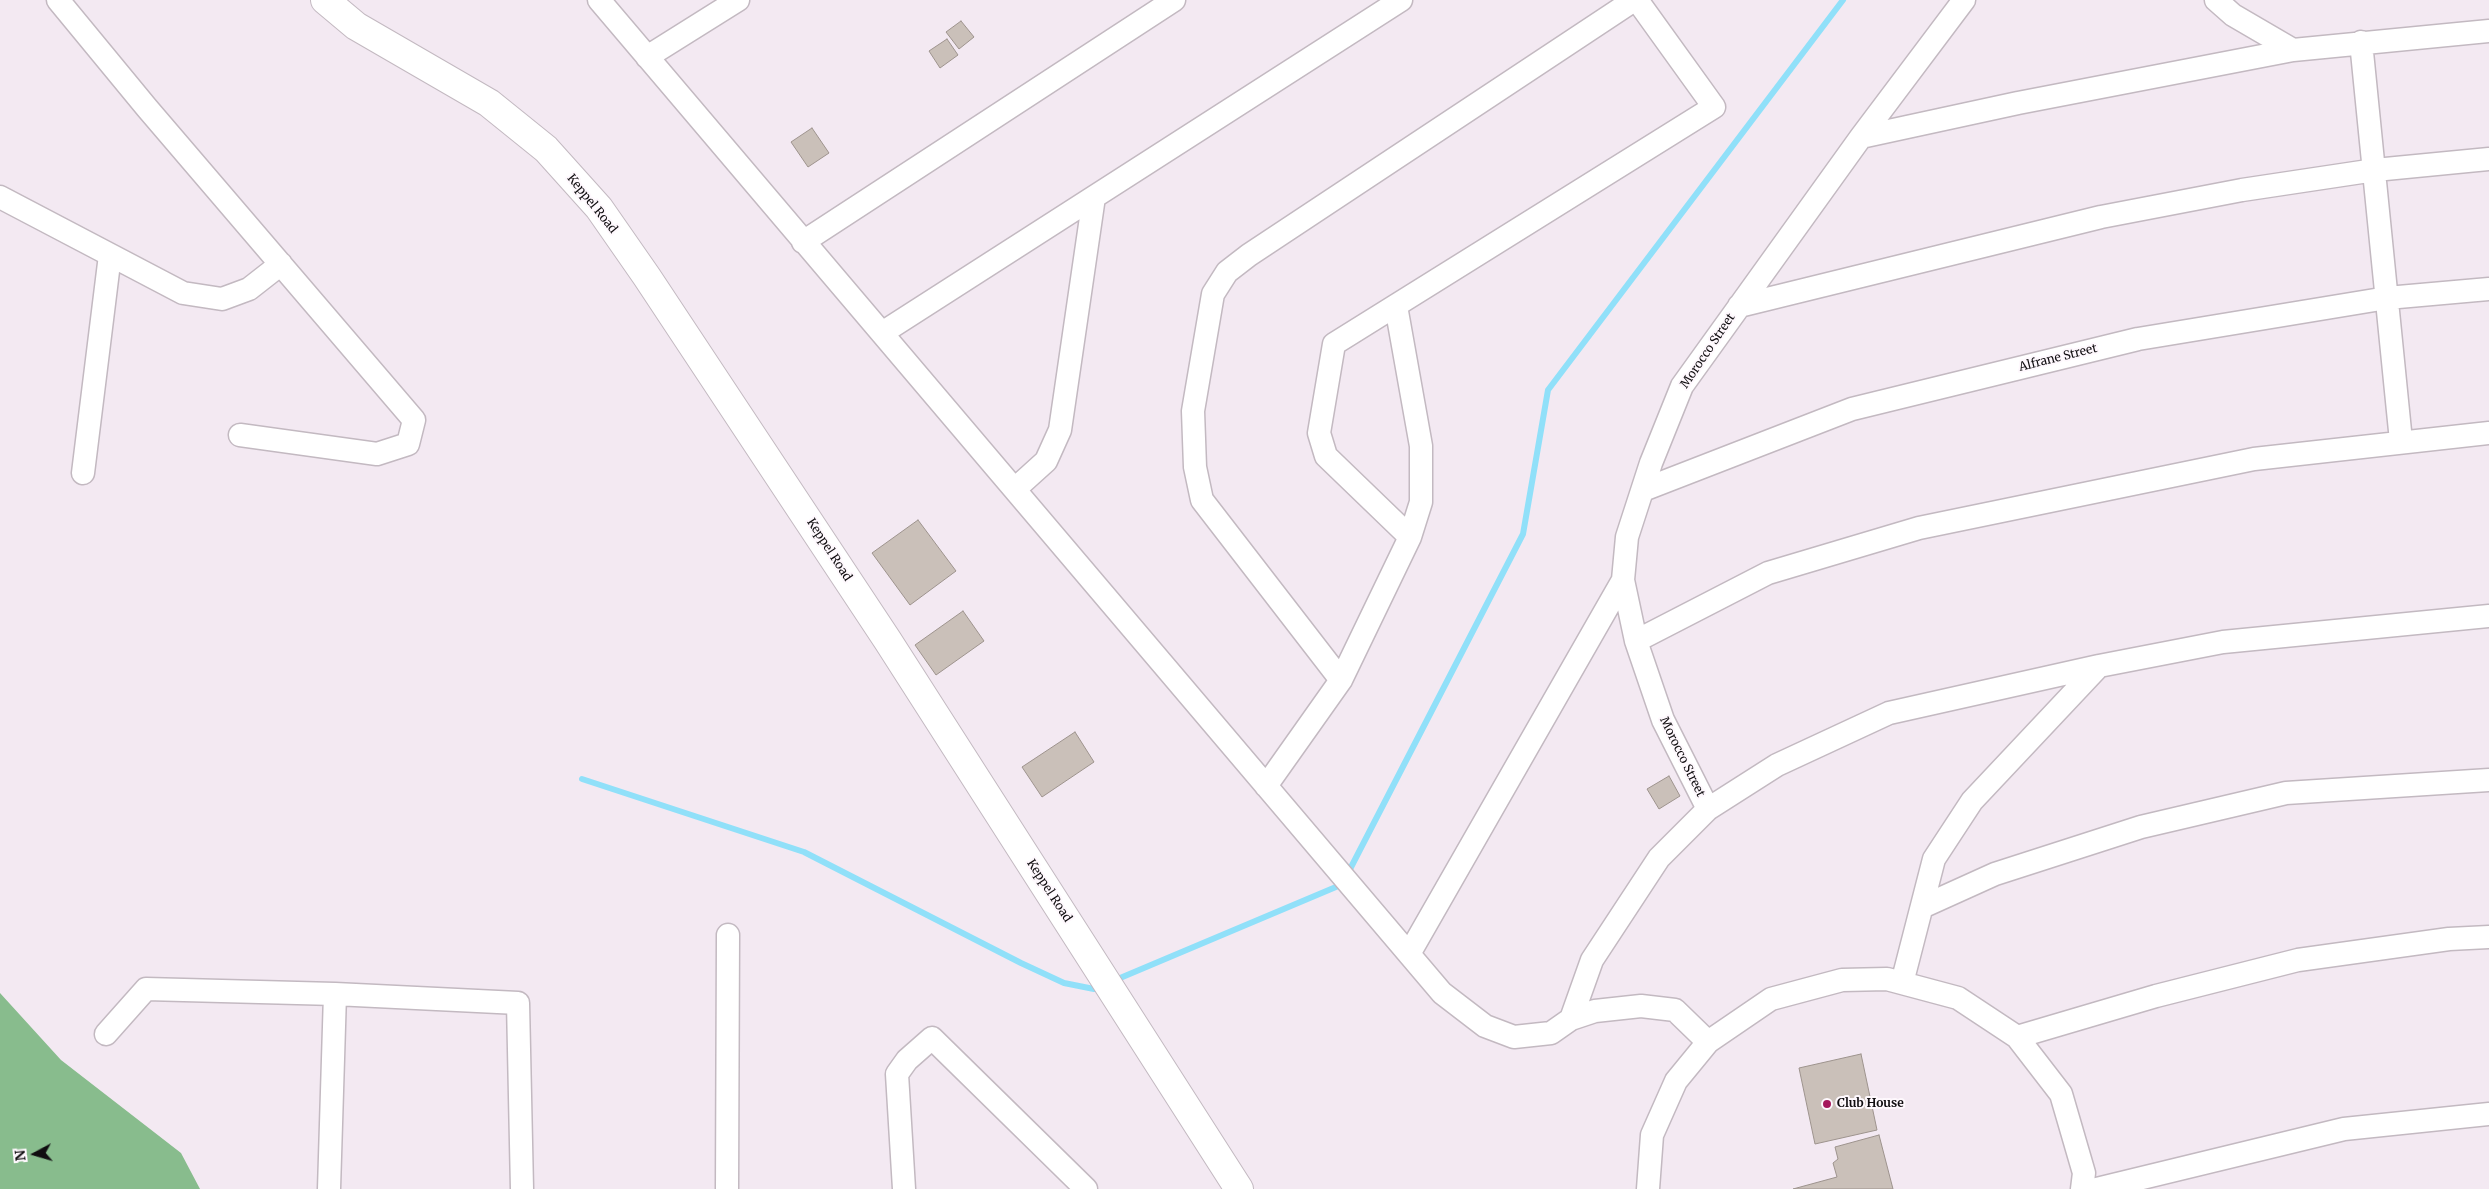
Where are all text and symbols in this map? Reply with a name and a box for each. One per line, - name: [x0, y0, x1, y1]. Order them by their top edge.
- street label: Keppel Road: [564, 172, 620, 236]
- street label: Morocco Street: [1678, 311, 1738, 391]
- street label: Alfrane Street: [2017, 341, 2099, 375]
- street label: Keppel Road: [803, 516, 855, 584]
- street label: Morocco Street: [1656, 715, 1708, 799]
- street label: Keppel Road: [1023, 857, 1075, 925]
- place label: Club House: [1837, 1097, 1904, 1111]
- marker: Club House: [1821, 1098, 1833, 1110]
- north arrow: [10, 1129, 60, 1179]
- text: N: [11, 1149, 30, 1162]

